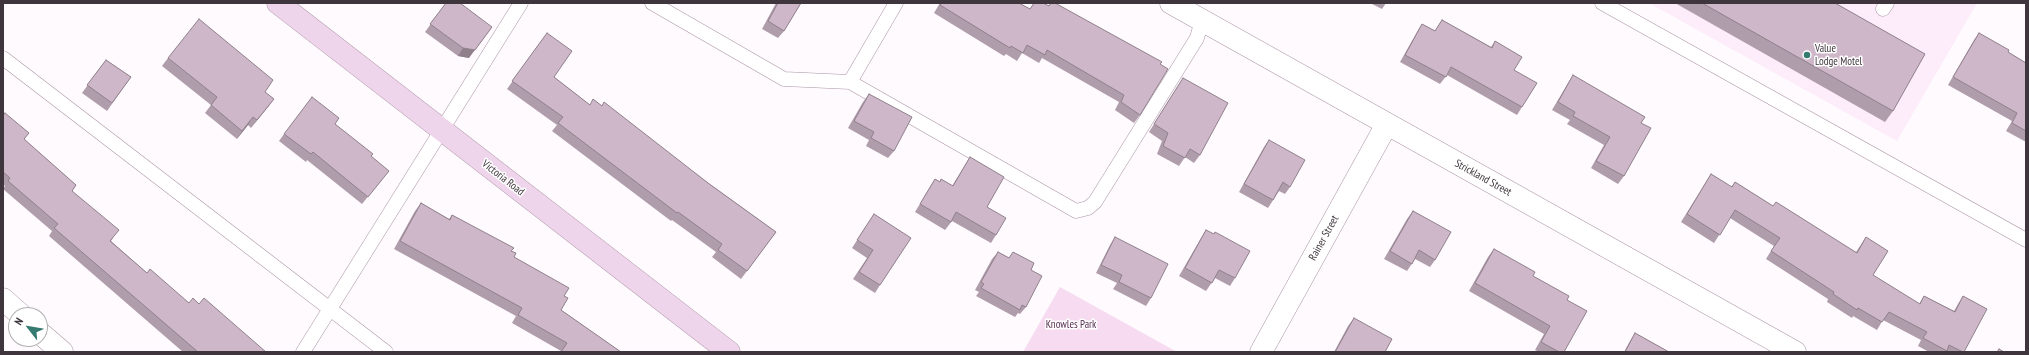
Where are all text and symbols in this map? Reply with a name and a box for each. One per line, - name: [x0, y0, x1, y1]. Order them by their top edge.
- place label: Value Lodge Motel: [1815, 42, 1862, 68]
- marker: Value Lodge Motel: [1802, 50, 1812, 60]
- street label: Victoria Road: [479, 157, 527, 199]
- street label: Strickland Street: [1452, 157, 1514, 199]
- street label: Rainer Street: [1306, 213, 1342, 263]
- north arrow: [8, 307, 48, 347]
- text: N: [11, 315, 26, 327]
- park label: Knowles Park: [1046, 318, 1096, 332]

